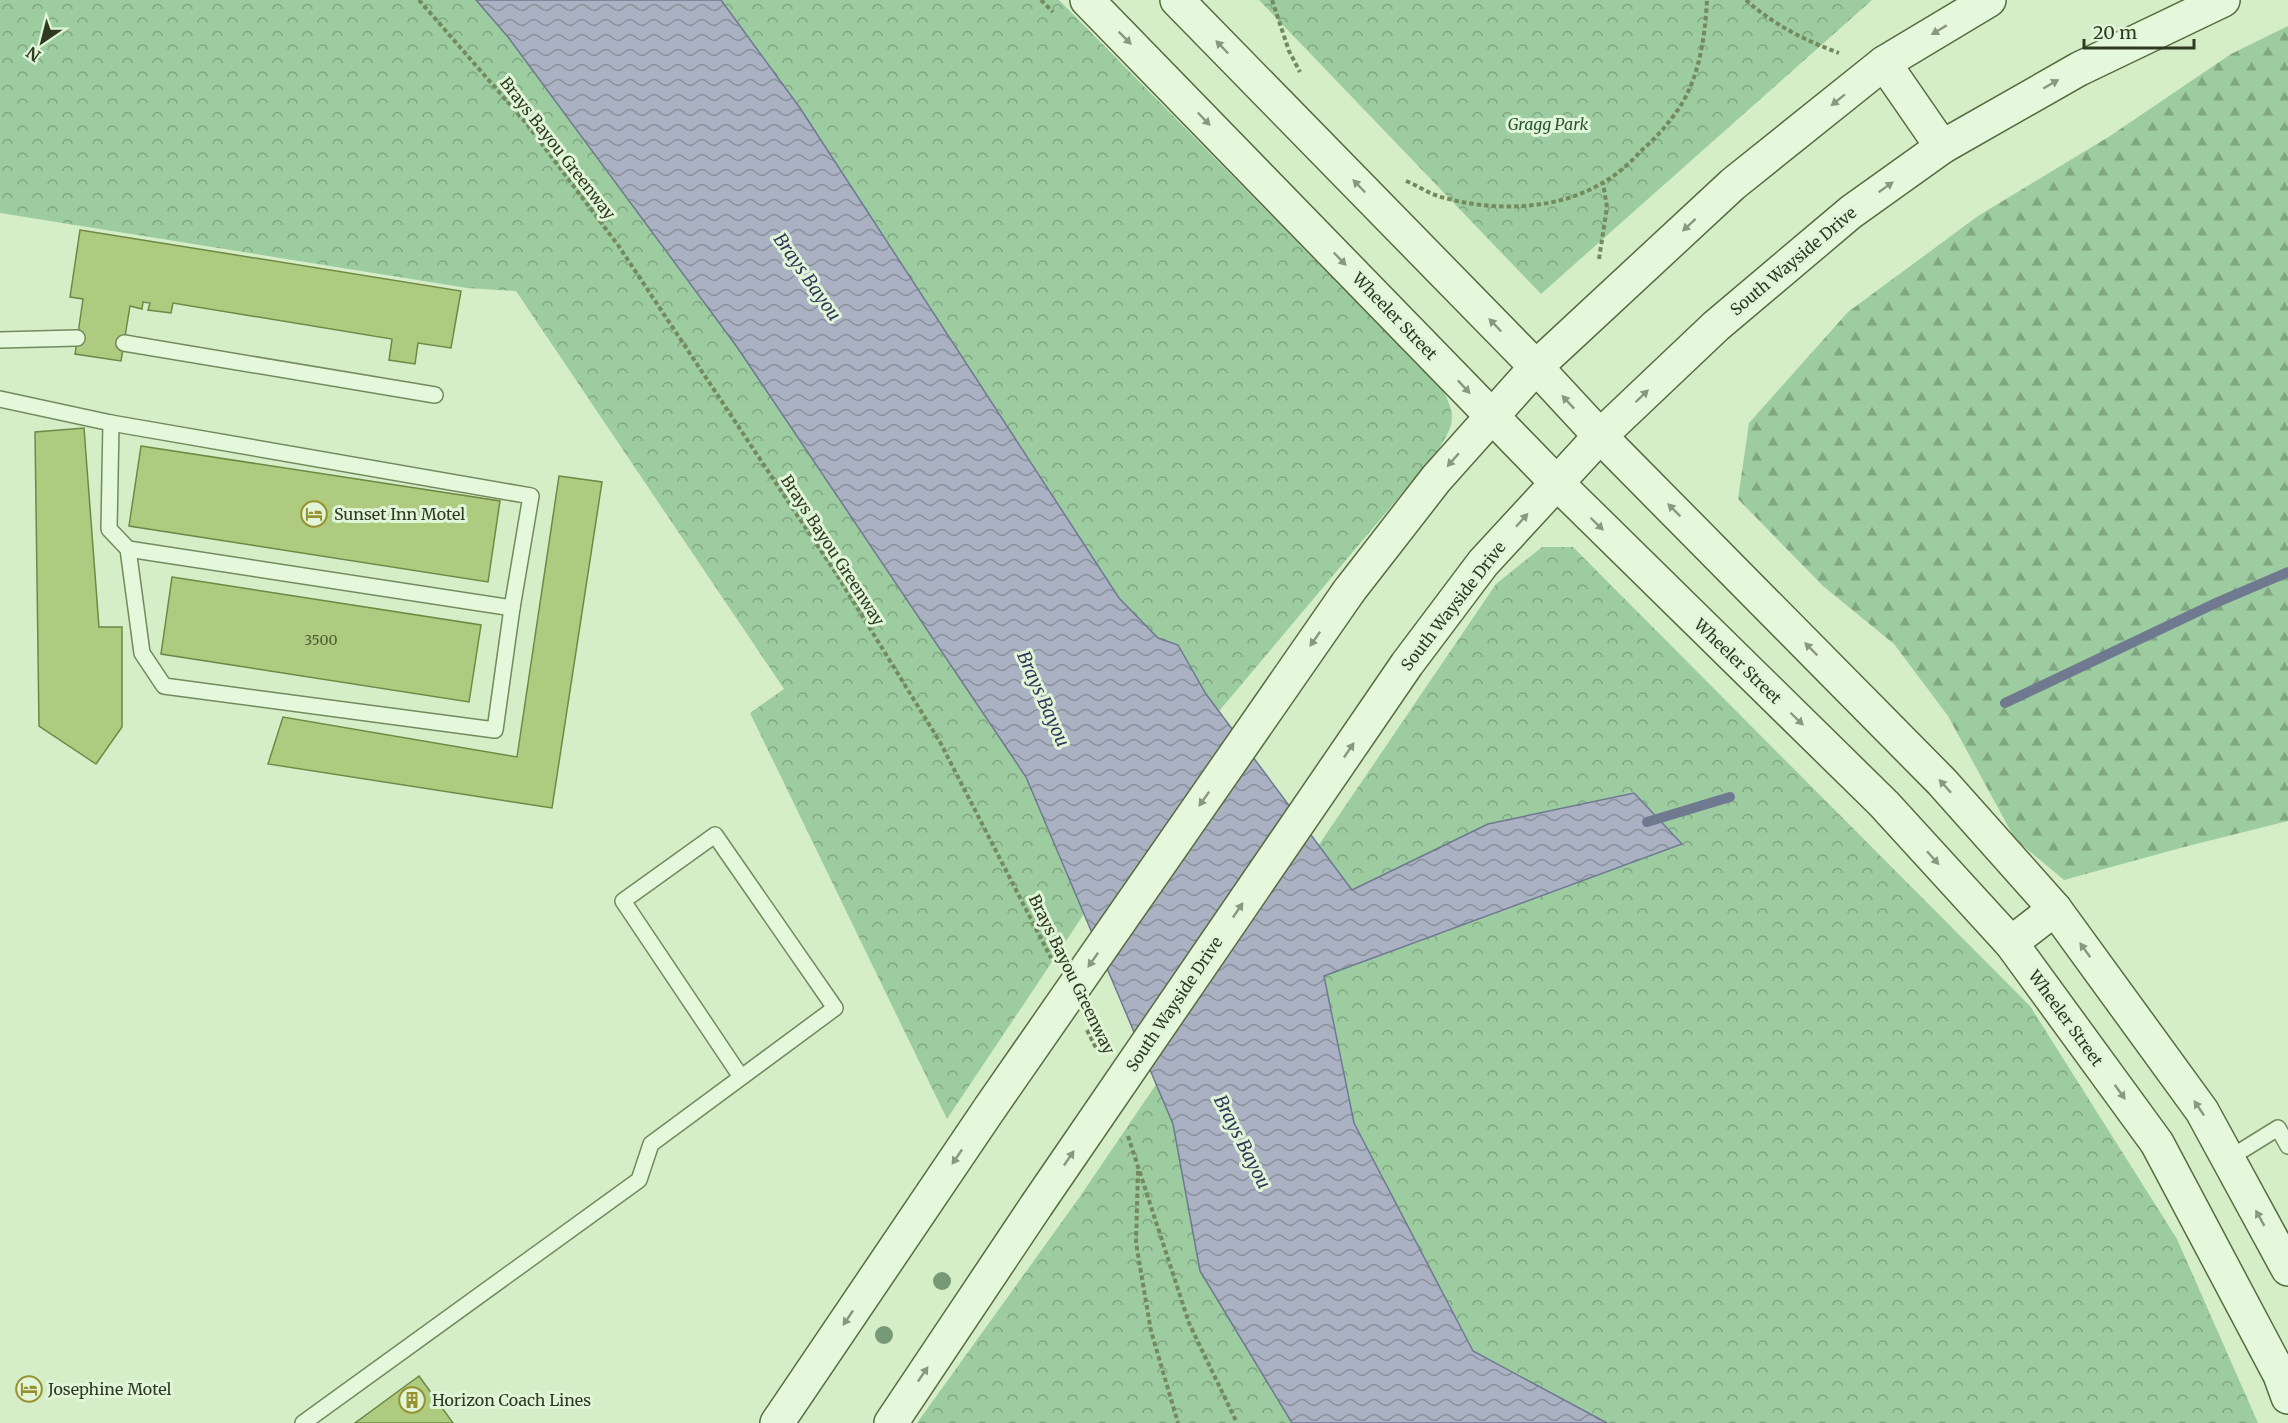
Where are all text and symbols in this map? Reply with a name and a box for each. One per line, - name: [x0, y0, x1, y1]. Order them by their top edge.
- north arrow: [12, 12, 72, 72]
- scale bar: [2084, 12, 2194, 50]
- text: 20 m: [2093, 21, 2137, 44]
- one-way arrow: [1931, 25, 1947, 36]
- one-way arrow: [1118, 31, 1132, 45]
- one-way arrow: [1216, 40, 1230, 54]
- text: N: [22, 42, 44, 66]
- street label: Brays Bayou Greenway: [496, 73, 620, 224]
- one-way arrow: [2043, 80, 2060, 90]
- one-way arrow: [1830, 93, 1846, 106]
- one-way arrow: [1197, 111, 1211, 125]
- park label: Gragg Park: [1508, 114, 1588, 134]
- one-way arrow: [1352, 179, 1366, 193]
- one-way arrow: [1878, 182, 1894, 193]
- street label: South Wayside Drive: [1726, 202, 1860, 320]
- one-way arrow: [1682, 218, 1697, 231]
- water label: Brays Bayou: [769, 228, 846, 325]
- one-way arrow: [1333, 251, 1346, 266]
- street label: Wheeler Street: [1348, 267, 1442, 364]
- one-way arrow: [1488, 318, 1502, 333]
- one-way arrow: [1456, 379, 1470, 393]
- one-way arrow: [1635, 389, 1649, 403]
- one-way arrow: [1561, 394, 1575, 409]
- one-way arrow: [1447, 452, 1460, 467]
- street label: Brays Bayou Greenway: [777, 471, 889, 629]
- hotel icon: Sunset Inn Motel: [299, 499, 329, 529]
- place label: Sunset Inn Motel: [334, 504, 465, 524]
- one-way arrow: [1667, 504, 1681, 518]
- one-way arrow: [1515, 513, 1528, 528]
- one-way arrow: [1590, 516, 1604, 530]
- street label: South Wayside Drive: [1396, 537, 1510, 675]
- street label: Wheeler Street: [1689, 614, 1786, 708]
- house number: 3500: [304, 631, 338, 649]
- one-way arrow: [1310, 631, 1321, 647]
- one-way arrow: [1804, 641, 1818, 656]
- water label: Brays Bayou: [1012, 648, 1075, 750]
- one-way arrow: [1789, 711, 1803, 725]
- one-way arrow: [1343, 742, 1355, 758]
- one-way arrow: [1938, 778, 1952, 793]
- one-way arrow: [1198, 791, 1210, 807]
- one-way arrow: [1926, 850, 1939, 865]
- street label: Brays Bayou Greenway: [1025, 891, 1120, 1058]
- one-way arrow: [1233, 902, 1244, 919]
- street label: South Wayside Drive: [1121, 933, 1227, 1075]
- one-way arrow: [2079, 943, 2091, 959]
- one-way arrow: [1087, 951, 1099, 967]
- street label: Wheeler Street: [2024, 965, 2108, 1071]
- one-way arrow: [2114, 1084, 2126, 1100]
- water label: Brays Bayou: [1209, 1091, 1276, 1192]
- one-way arrow: [2194, 1100, 2205, 1116]
- one-way arrow: [952, 1149, 963, 1165]
- one-way arrow: [1063, 1150, 1074, 1166]
- one-way arrow: [2255, 1209, 2265, 1226]
- one-way arrow: [842, 1310, 854, 1326]
- one-way arrow: [917, 1367, 929, 1383]
- hotel icon: Josephine Motel: [14, 1374, 44, 1404]
- place label: Josephine Motel: [47, 1379, 171, 1399]
- building icon: Horizon Coach Lines: [397, 1385, 427, 1415]
- place label: Horizon Coach Lines: [432, 1390, 591, 1410]

